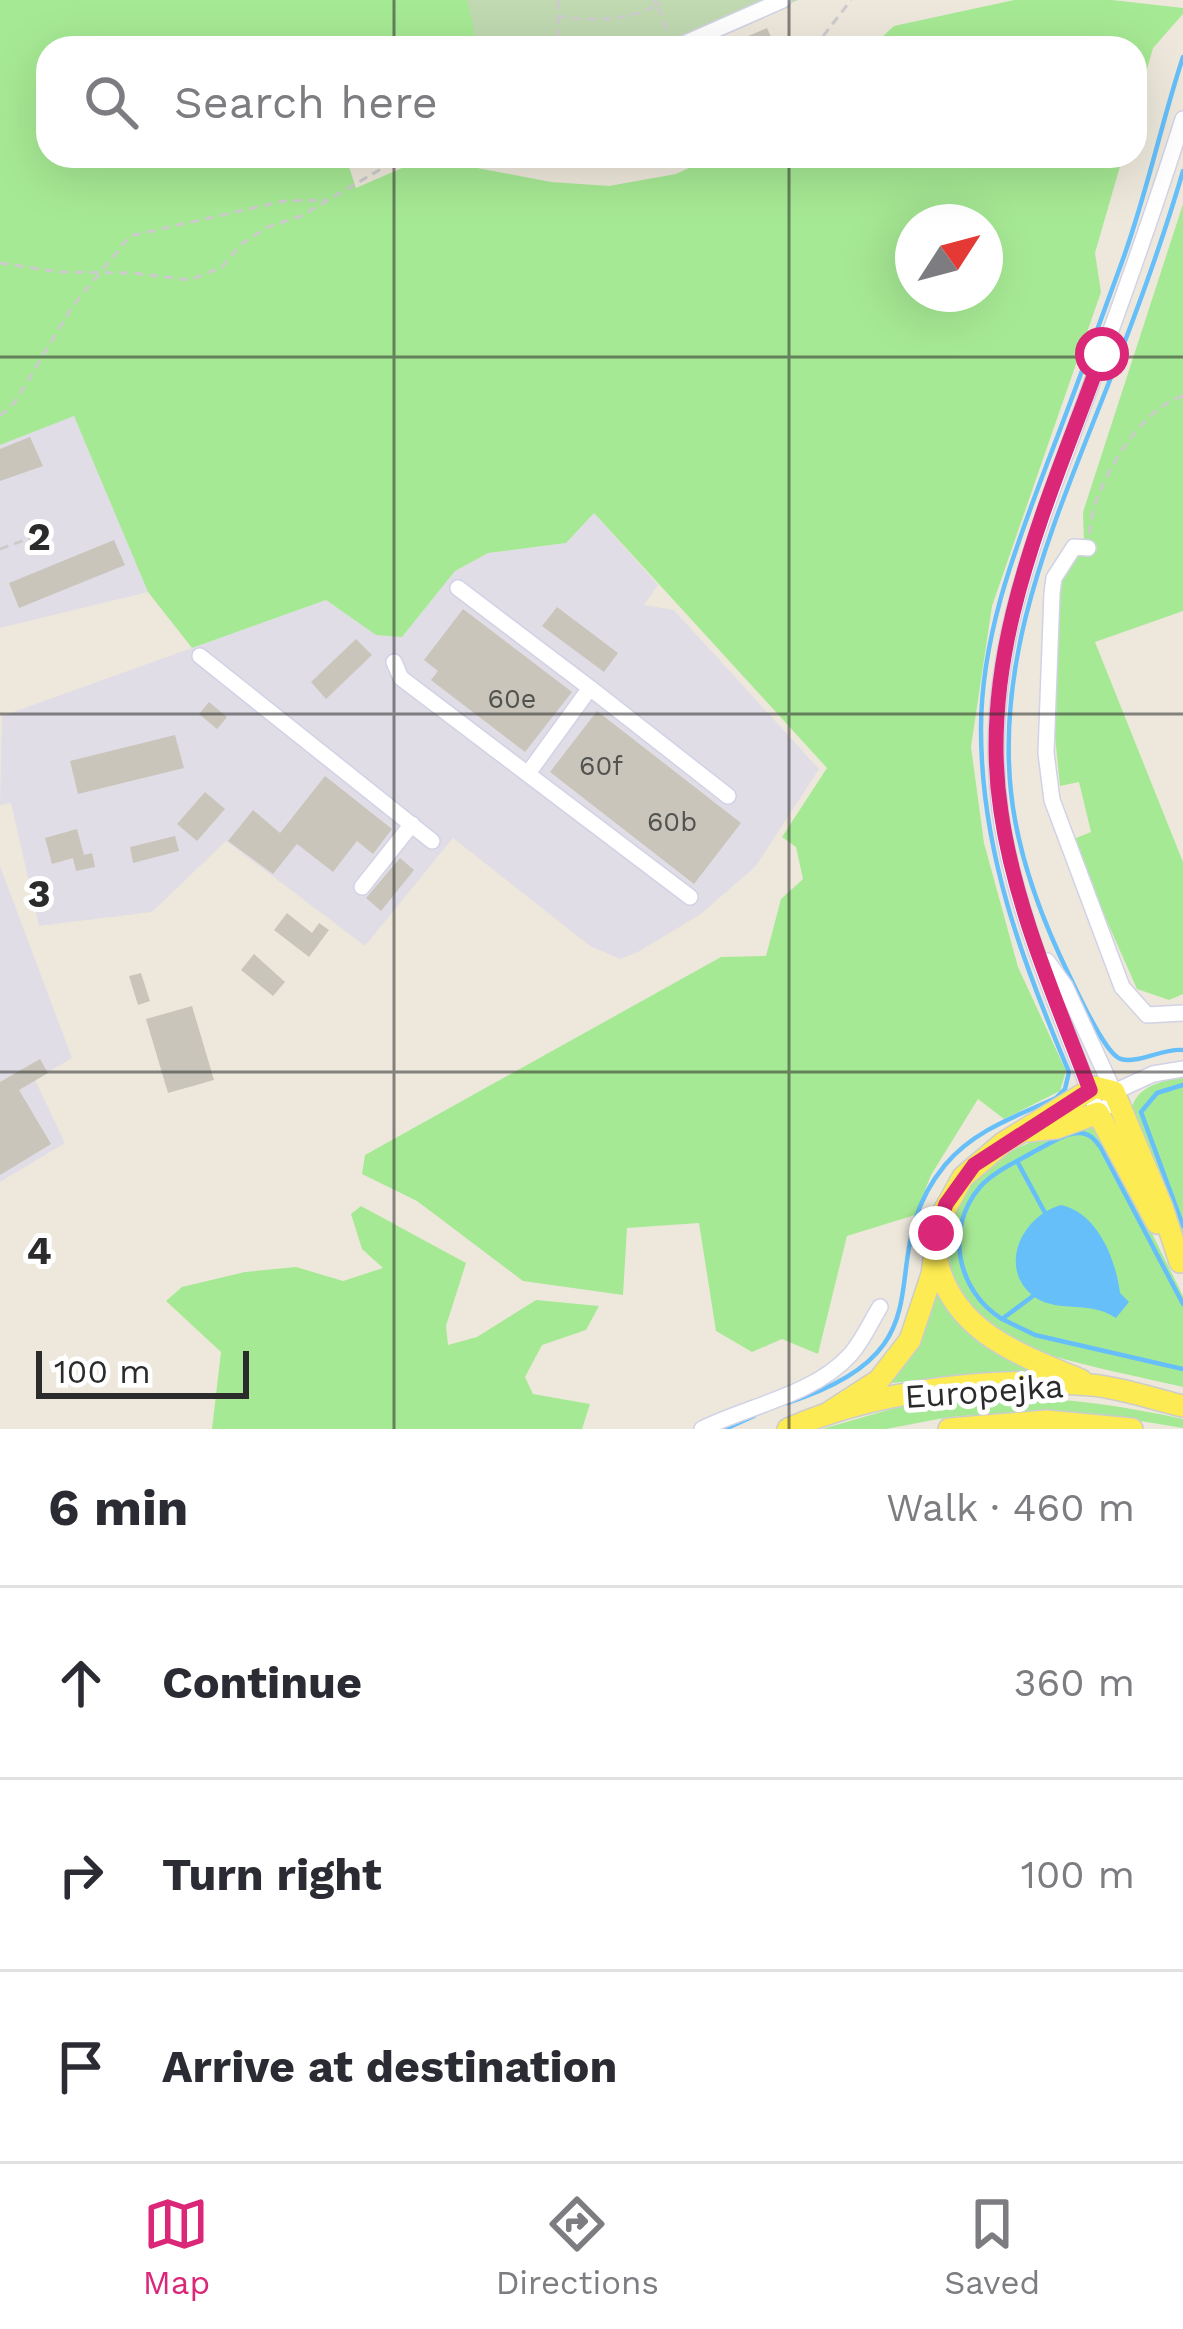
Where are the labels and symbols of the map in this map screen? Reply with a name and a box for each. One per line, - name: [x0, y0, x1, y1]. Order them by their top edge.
- north arrow: [895, 204, 1003, 312]
- route start: [1075, 327, 1129, 381]
- text: 2: [27, 514, 51, 559]
- house number: 60e: [488, 683, 536, 715]
- house number: 60f: [579, 750, 623, 782]
- house number: 60b: [647, 806, 697, 838]
- text: 3: [27, 871, 51, 916]
- route end: [909, 1206, 963, 1260]
- text: 4: [26, 1228, 52, 1273]
- scale bar: [36, 1345, 249, 1398]
- street label: Europejka: [903, 1366, 1065, 1416]

